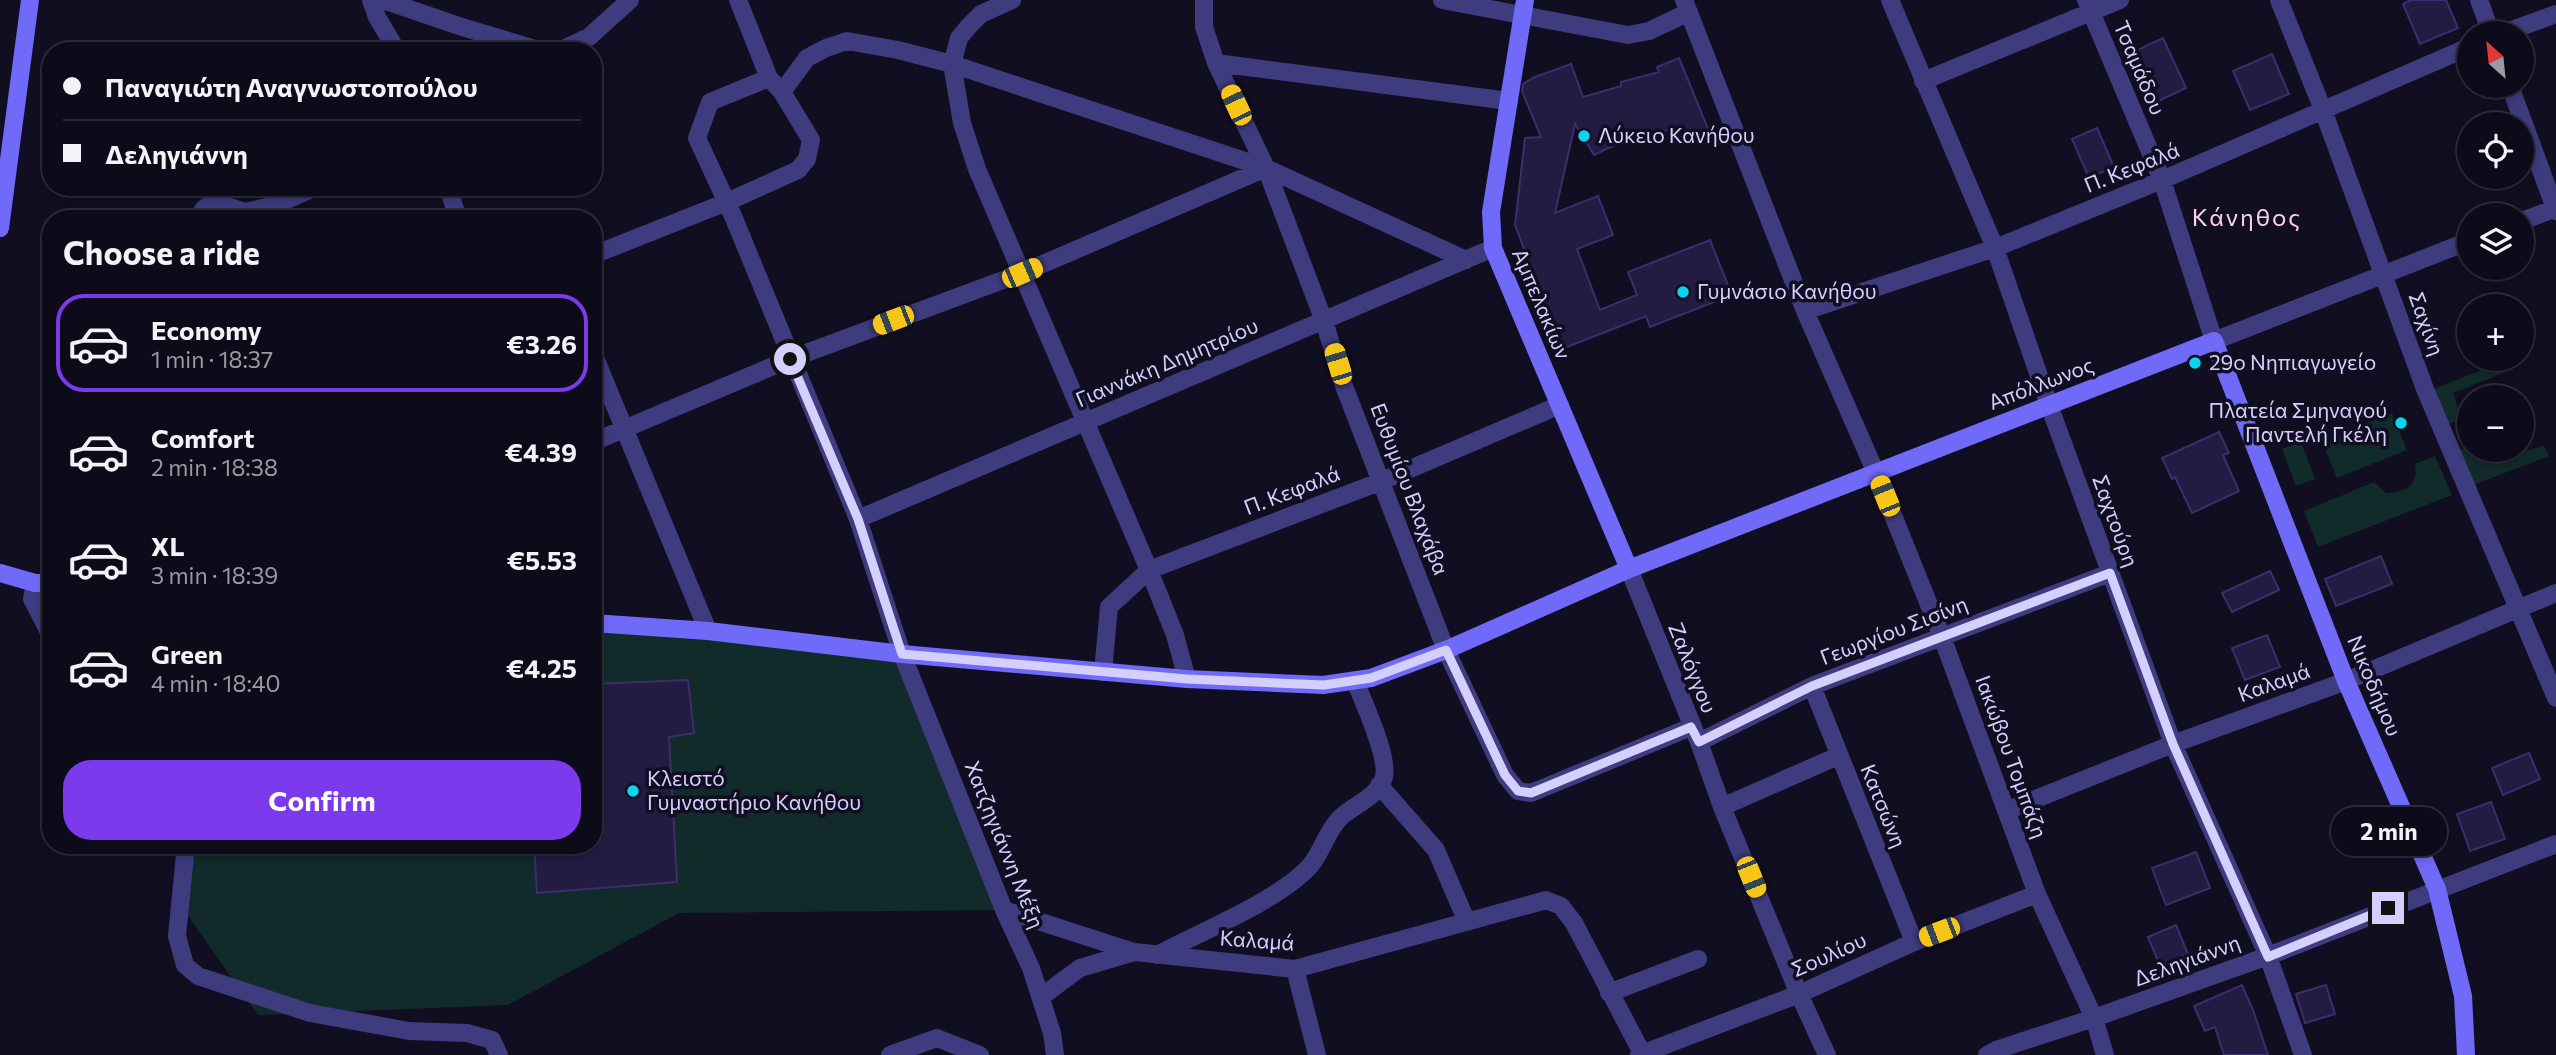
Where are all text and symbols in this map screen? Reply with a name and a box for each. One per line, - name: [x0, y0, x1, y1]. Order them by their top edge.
- street label: Τσαμάδου: [2109, 17, 2171, 118]
- north arrow: [2457, 21, 2534, 98]
- map controls: [2457, 21, 2534, 462]
- text: Παναγιώτη Αναγνωστοπούλου: [105, 71, 478, 102]
- car: [1218, 82, 1255, 128]
- button: locate: [2457, 112, 2534, 189]
- place label: Λύκειο Κανήθου: [1598, 122, 1754, 147]
- marker: Λύκειο Κανήθου: [1576, 128, 1592, 144]
- street label: Π. Κεφαλά: [2080, 136, 2183, 197]
- text: Δεληγιάννη: [105, 138, 248, 169]
- district label: Κάνηθος: [2192, 202, 2302, 231]
- button: layers: [2457, 203, 2534, 280]
- text: Choose a ride: [63, 232, 260, 272]
- street label: Αμπελακίων: [1508, 244, 1577, 363]
- car: [999, 255, 1046, 291]
- place label: Γυμνάσιο Κανήθου: [1697, 278, 1877, 303]
- marker: Γυμνάσιο Κανήθου: [1675, 284, 1691, 300]
- street label: Σαχίνη: [2404, 288, 2450, 359]
- button: +: [2457, 294, 2534, 371]
- car: [870, 303, 917, 337]
- icon: car: [67, 312, 130, 375]
- street label: Γιαννάκη Δημητρίου: [1071, 312, 1261, 411]
- text: Economy: [151, 314, 262, 345]
- text: €3.26: [506, 328, 577, 359]
- car: [1322, 341, 1355, 387]
- route start: [774, 343, 806, 375]
- text: 1 min · 18:37: [151, 345, 273, 373]
- place label: 29ο Νηπιαγωγείο: [2209, 349, 2376, 374]
- street label: Απόλλωνος: [1984, 351, 2097, 414]
- marker: 29ο Νηπιαγωγείο: [2187, 355, 2203, 371]
- button: −: [2457, 385, 2534, 462]
- place label: Πλατεία Σμηναγού Παντελή Γκέλη: [2208, 397, 2387, 446]
- street label: Ευθυμίου Βλαχάβα: [1366, 399, 1455, 578]
- marker: Πλατεία Σμηναγού Παντελή Γκέλη: [2393, 415, 2409, 431]
- icon: car: [67, 420, 130, 483]
- text: Comfort: [151, 422, 254, 453]
- text: €4.39: [505, 436, 577, 467]
- text: 2 min · 18:38: [151, 453, 278, 481]
- street label: Π. Κεφαλά: [1240, 460, 1343, 519]
- street label: Σαχτούρη: [2088, 471, 2145, 570]
- car: [1868, 473, 1903, 519]
- icon: car: [67, 528, 130, 591]
- text: XL: [151, 530, 185, 561]
- text: €5.53: [507, 544, 577, 575]
- text: 3 min · 18:39: [151, 561, 278, 589]
- street label: Γεωργίου Σισίνη: [1816, 590, 1971, 669]
- street label: Ζαλόγγου: [1664, 619, 1723, 716]
- street label: Νικοδήμου: [2343, 631, 2408, 739]
- icon: car: [67, 636, 130, 699]
- text: Green: [151, 638, 223, 669]
- text: €4.25: [506, 652, 577, 683]
- street label: Καλαμά: [2234, 657, 2313, 706]
- text: 4 min · 18:40: [151, 669, 281, 697]
- street label: Ιακώβου Τομπάζη: [1971, 672, 2053, 841]
- street label: Χατζηγιάννη Μέξη: [960, 757, 1050, 932]
- button: Confirm: [63, 760, 581, 840]
- street label: Κατσώνη: [1856, 760, 1912, 851]
- place label: Κλειστό Γυμναστήριο Κανήθου: [647, 765, 861, 814]
- marker: Κλειστό Γυμναστήριο Κανήθου: [625, 783, 641, 799]
- callout: 2 min: [2330, 806, 2446, 856]
- text: 2 min: [2360, 817, 2418, 845]
- car: [1734, 854, 1769, 900]
- route end: [2372, 892, 2404, 924]
- car: [1916, 915, 1963, 949]
- street label: Καλαμά: [1219, 924, 1295, 955]
- street label: Σουλίου: [1787, 926, 1870, 981]
- street label: Δεληγιάννη: [2130, 929, 2243, 990]

